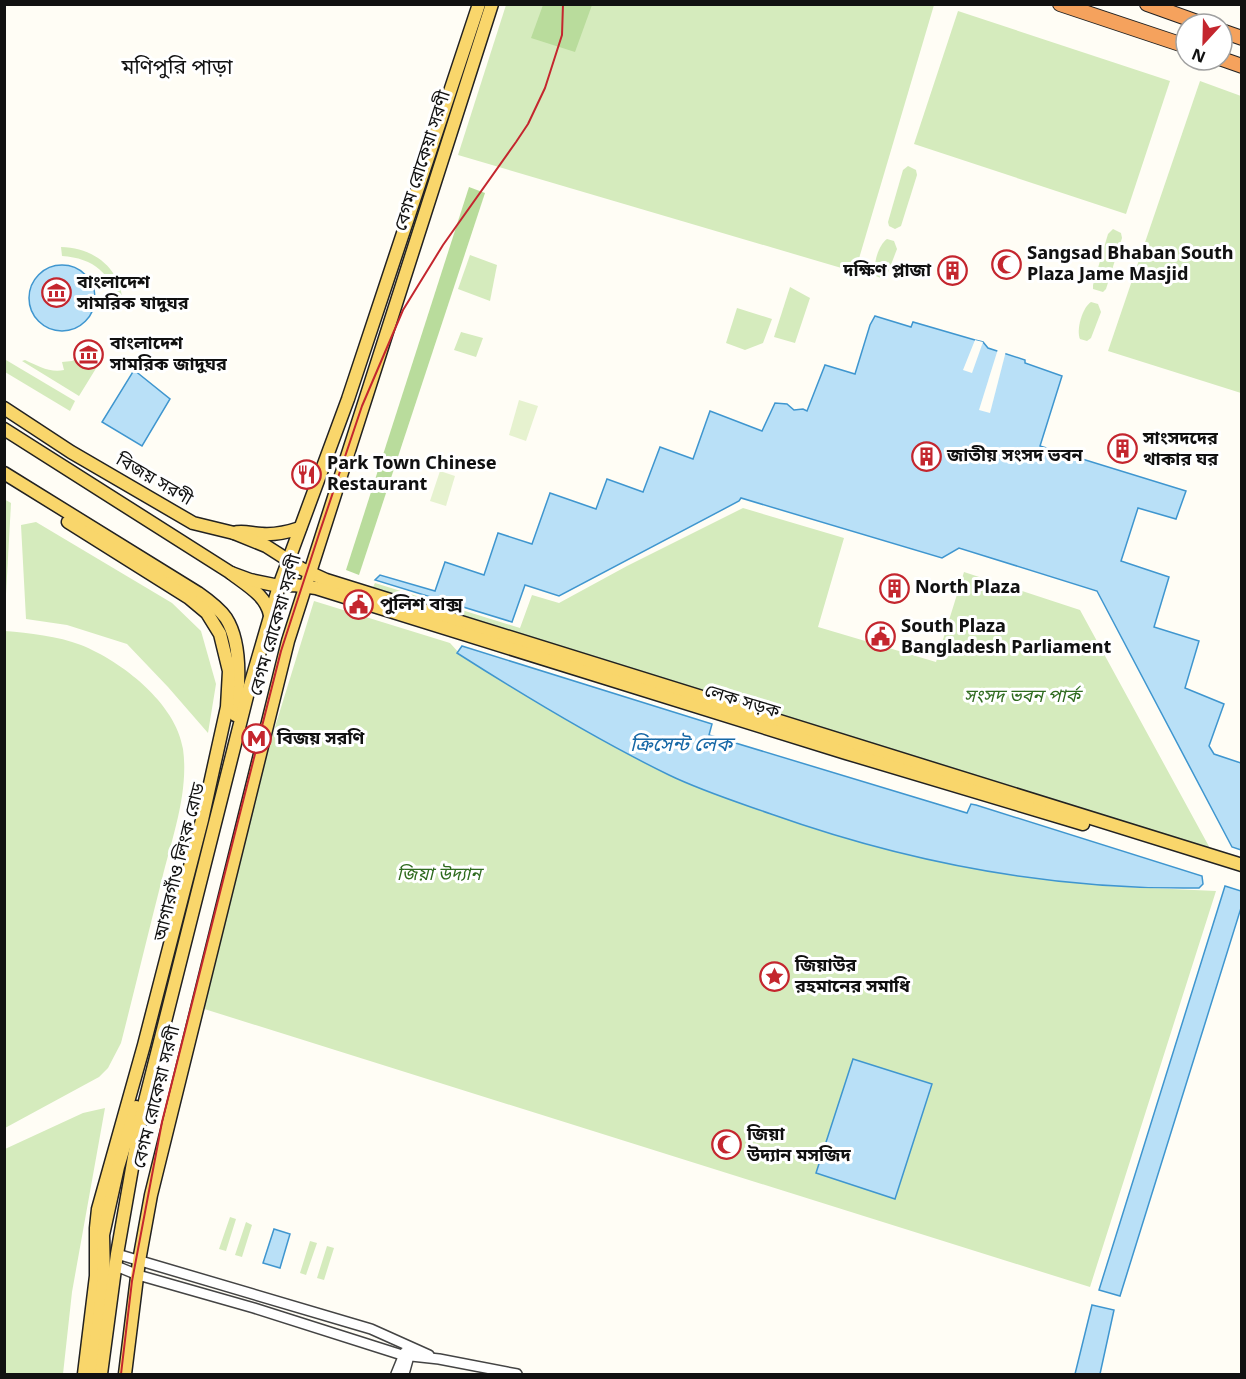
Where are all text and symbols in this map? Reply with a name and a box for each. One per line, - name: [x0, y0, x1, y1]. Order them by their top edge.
- north arrow: [1174, 12, 1234, 72]
- text: N: [1189, 41, 1209, 67]
- district label: মণিপুরি পাড়া: [120, 55, 233, 83]
- street label: বেগম রোকেয়া সরণী: [389, 88, 457, 234]
- place label: Sangsad Bhaban South Plaza Jame Masjid: [1027, 242, 1234, 287]
- mosque icon: Sangsad Bhaban South Plaza Jame Masjid: [990, 248, 1022, 280]
- building icon: দক্ষিণ প্লাজা: [936, 255, 968, 287]
- place label: দক্ষিণ প্লাজা: [842, 259, 932, 283]
- place label: বাংলাদেশ সামরিক যাদুঘর: [76, 271, 190, 316]
- museum icon: বাংলাদেশ সামরিক যাদুঘর: [40, 277, 72, 309]
- place label: বাংলাদেশ সামরিক জাদুঘর: [109, 332, 228, 377]
- museum icon: বাংলাদেশ সামরিক জাদুঘর: [73, 338, 105, 370]
- place label: সাংসদদের থাকার ঘর: [1142, 427, 1219, 472]
- building icon: সাংসদদের থাকার ঘর: [1106, 433, 1138, 465]
- building icon: জাতীয় সংসদ ভবন: [910, 440, 942, 472]
- place label: জাতীয় সংসদ ভবন: [946, 444, 1084, 468]
- street label: বিজয় সরণী: [110, 448, 197, 512]
- place label: Park Town Chinese Restaurant: [327, 452, 497, 497]
- restaurant icon: Park Town Chinese Restaurant: [290, 458, 322, 490]
- street label: বেগম রোকেয়া সরণী: [244, 551, 308, 699]
- building icon: North Plaza: [878, 572, 910, 604]
- place label: North Plaza: [915, 576, 1021, 600]
- public building icon: পুলিশ বাক্স: [343, 589, 375, 621]
- place label: পুলিশ বাক্স: [380, 593, 463, 617]
- place label: South Plaza Bangladesh Parliament: [901, 615, 1111, 660]
- public building icon: South Plaza Bangladesh Parliament: [864, 621, 896, 653]
- street label: লেক সড়ক: [701, 679, 783, 725]
- park label: সংসদ ভবন পার্ক: [964, 685, 1083, 709]
- metro station icon: বিজয় সরণি: [240, 723, 272, 755]
- place label: বিজয় সরণি: [276, 727, 364, 751]
- water label: ক্রিসেন্ট লেক: [630, 732, 736, 759]
- street label: আগারগাঁও লিংক রোড: [148, 780, 211, 945]
- park label: জিয়া উদ্যান: [397, 863, 484, 887]
- place label: জিয়াউর রহমানের সমাধি: [794, 954, 911, 999]
- place icon: জিয়াউর রহমানের সমাধি: [758, 960, 790, 992]
- street label: বেগম রোকেয়া সরণী: [128, 1023, 186, 1171]
- place label: জিয়া উদ্যান মসজিদ: [746, 1123, 851, 1168]
- mosque icon: জিয়া উদ্যান মসজিদ: [710, 1129, 742, 1161]

